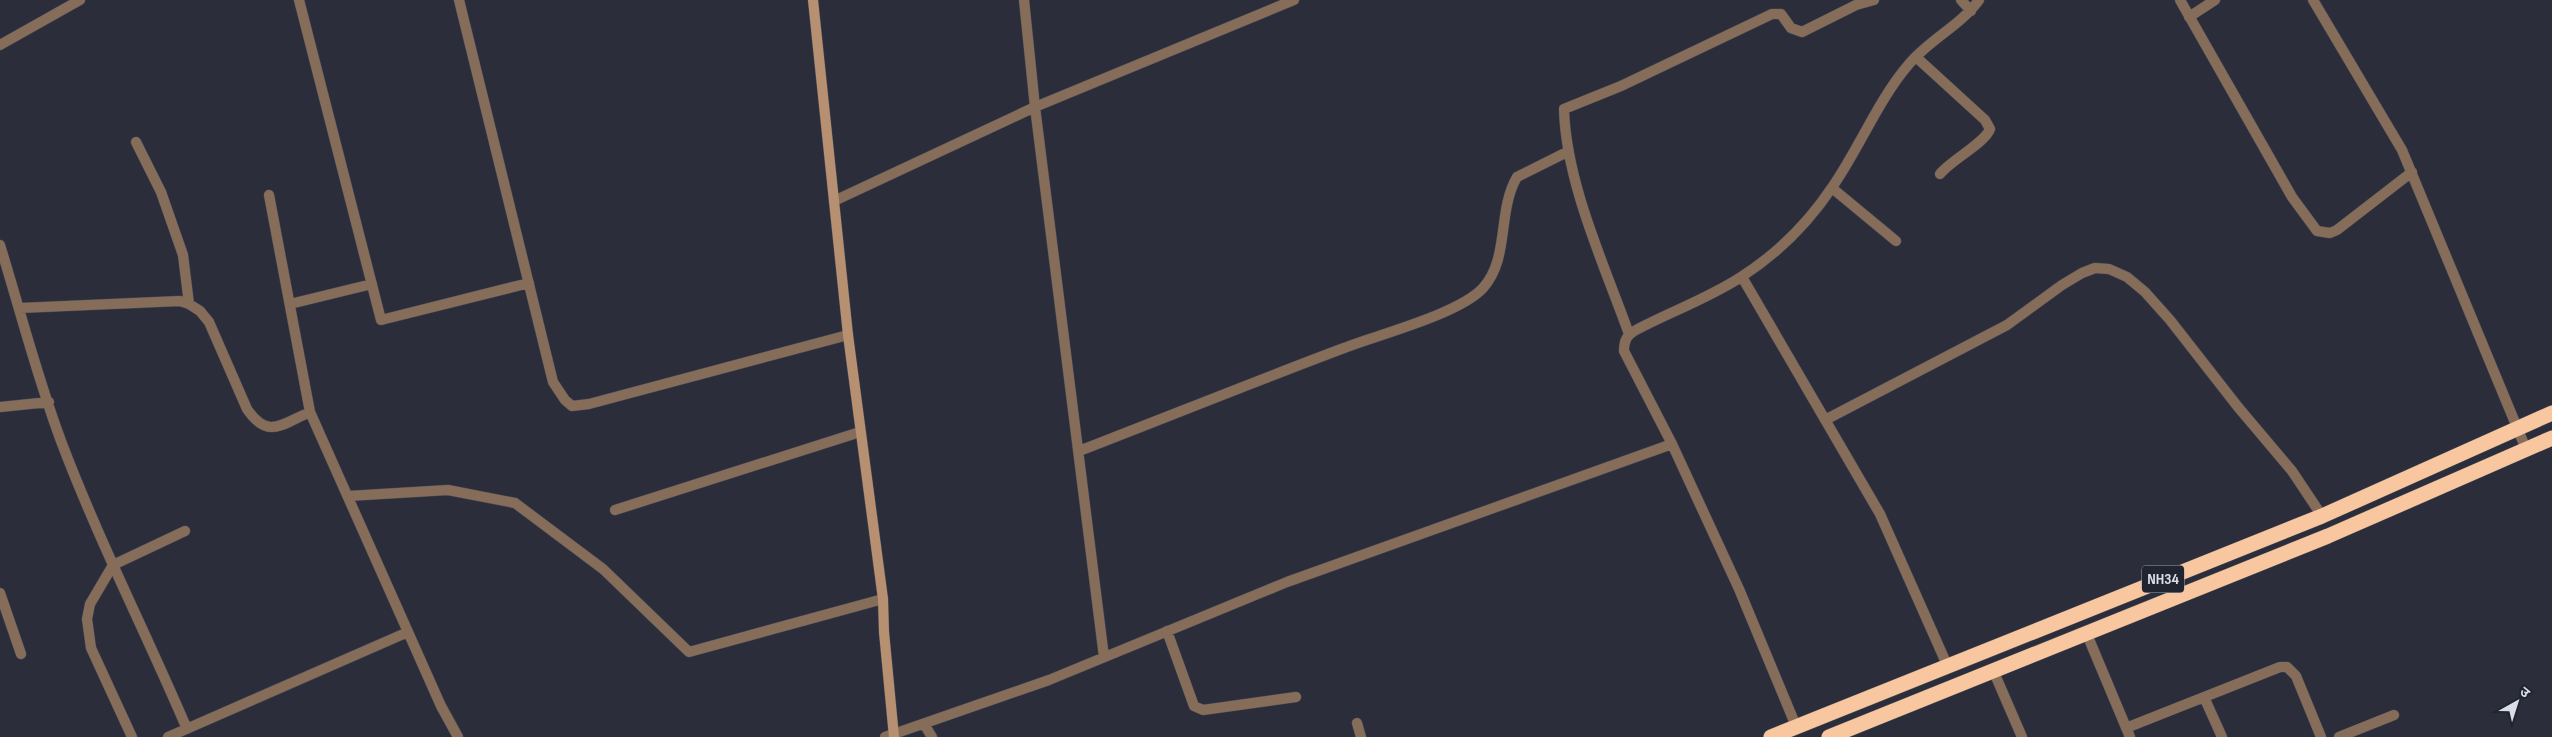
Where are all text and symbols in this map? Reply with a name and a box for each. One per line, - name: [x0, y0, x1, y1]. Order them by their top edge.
- road number: NH34: [2142, 566, 2184, 592]
- north arrow: [2492, 677, 2542, 727]
- text: उ: [2516, 683, 2534, 702]

